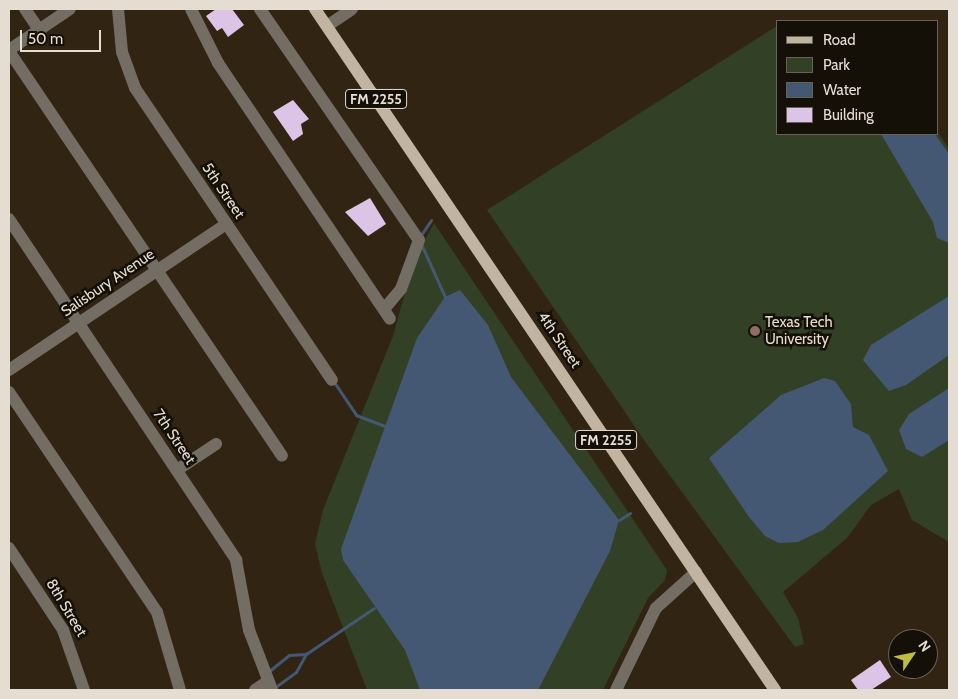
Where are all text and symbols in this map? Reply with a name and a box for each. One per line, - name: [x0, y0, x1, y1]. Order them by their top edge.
- scale bar: [22, 20, 104, 52]
- legend: [776, 20, 938, 135]
- text: 50 m: [28, 30, 63, 48]
- text: Road: [823, 31, 856, 49]
- text: Park: [823, 56, 850, 74]
- text: Water: [823, 81, 861, 99]
- road number: FM 2255: [345, 88, 407, 110]
- text: Building: [823, 106, 874, 124]
- street label: 5th Street: [198, 160, 248, 222]
- street label: Salisbury Avenue: [58, 245, 158, 321]
- street label: 4th Street: [534, 309, 584, 371]
- place label: Texas Tech University: [765, 313, 833, 348]
- marker: Texas Tech University: [749, 325, 761, 337]
- street label: 7th Street: [149, 406, 199, 468]
- road number: FM 2255: [575, 428, 637, 452]
- street label: 8th Street: [42, 576, 90, 640]
- north arrow: [888, 629, 938, 679]
- text: N: [914, 637, 935, 655]

